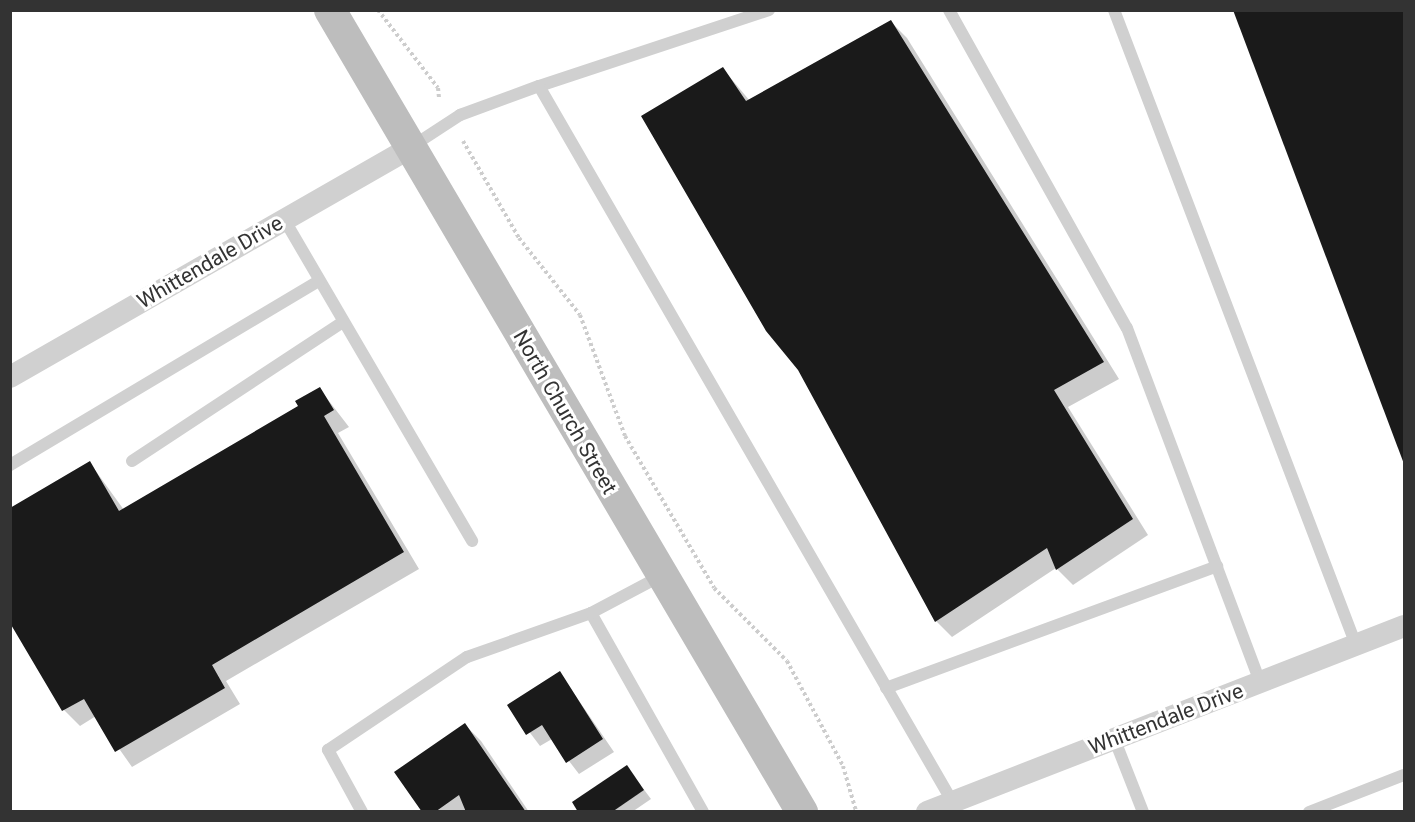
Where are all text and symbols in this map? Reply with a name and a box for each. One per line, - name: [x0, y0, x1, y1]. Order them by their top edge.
- street label: Whittendale Drive: [133, 210, 287, 314]
- street label: North Church Street: [508, 326, 622, 498]
- street label: Whittendale Drive: [1085, 678, 1247, 760]

